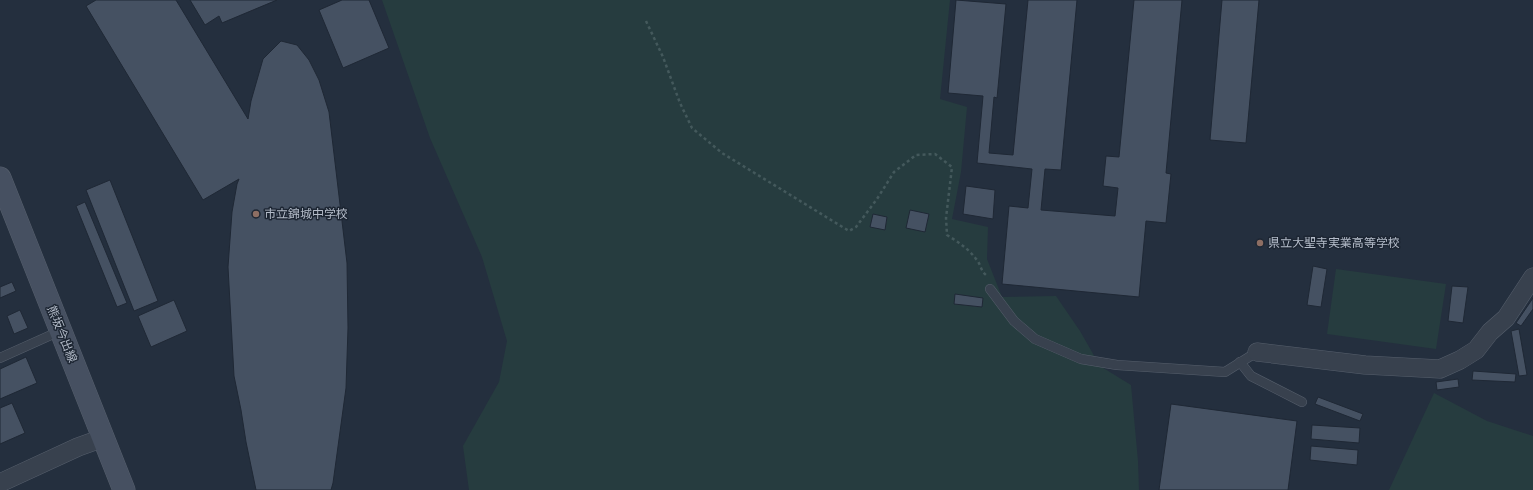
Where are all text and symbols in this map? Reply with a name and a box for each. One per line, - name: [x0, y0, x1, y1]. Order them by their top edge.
- place label: 市立錦城中学校: [264, 207, 348, 221]
- marker: 市立錦城中学校: [251, 209, 261, 219]
- place label: 県立大聖寺実業高等学校: [1268, 236, 1400, 250]
- marker: 県立大聖寺実業高等学校: [1255, 238, 1265, 248]
- street label: 熊坂今出線: [44, 304, 80, 364]

